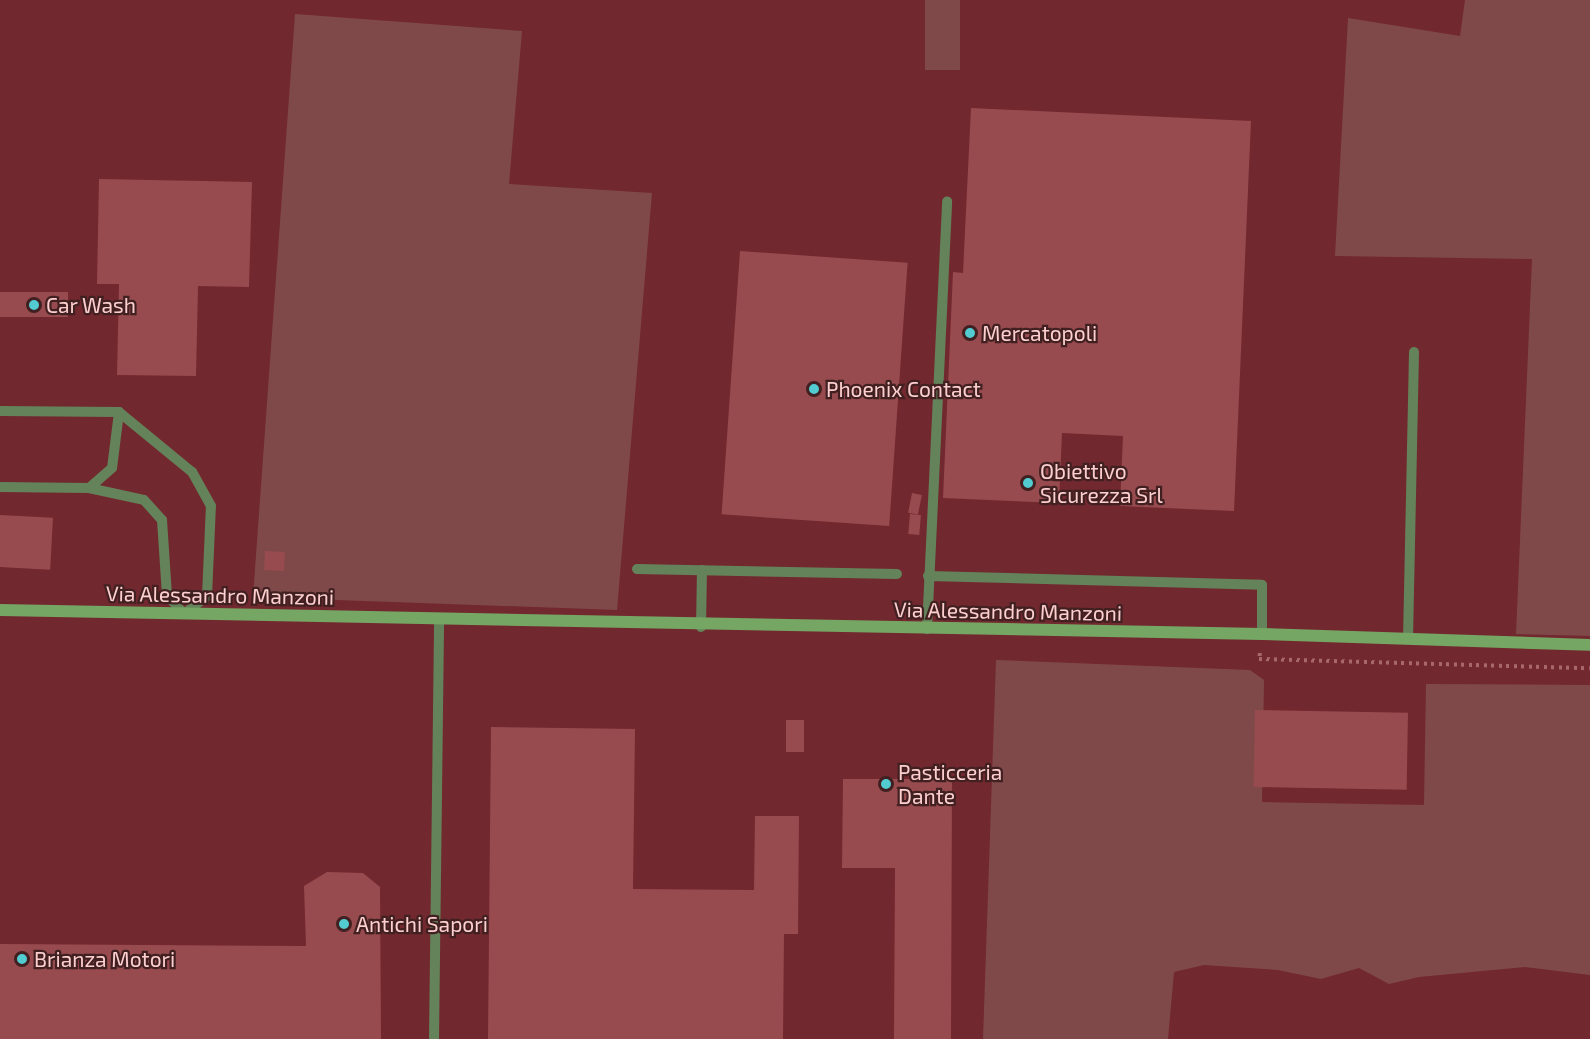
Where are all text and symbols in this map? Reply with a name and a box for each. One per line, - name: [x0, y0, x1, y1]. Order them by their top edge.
- place label: Car Wash: [46, 292, 137, 318]
- marker: Car Wash: [27, 298, 41, 312]
- place label: Mercatopoli: [982, 320, 1097, 346]
- marker: Mercatopoli: [963, 326, 977, 340]
- place label: Phoenix Contact: [826, 376, 981, 402]
- marker: Phoenix Contact: [807, 382, 821, 396]
- place label: Obiettivo Sicurezza Srl: [1040, 458, 1163, 508]
- marker: Obiettivo Sicurezza Srl: [1021, 476, 1035, 490]
- street label: Via Alessandro Manzoni: [105, 580, 335, 610]
- street label: Via Alessandro Manzoni: [893, 596, 1123, 626]
- place label: Pasticceria Dante: [898, 759, 1002, 809]
- marker: Pasticceria Dante: [879, 777, 893, 791]
- place label: Antichi Sapori: [356, 911, 488, 937]
- marker: Antichi Sapori: [337, 917, 351, 931]
- place label: Brianza Motori: [34, 946, 175, 972]
- marker: Brianza Motori: [15, 952, 29, 966]

